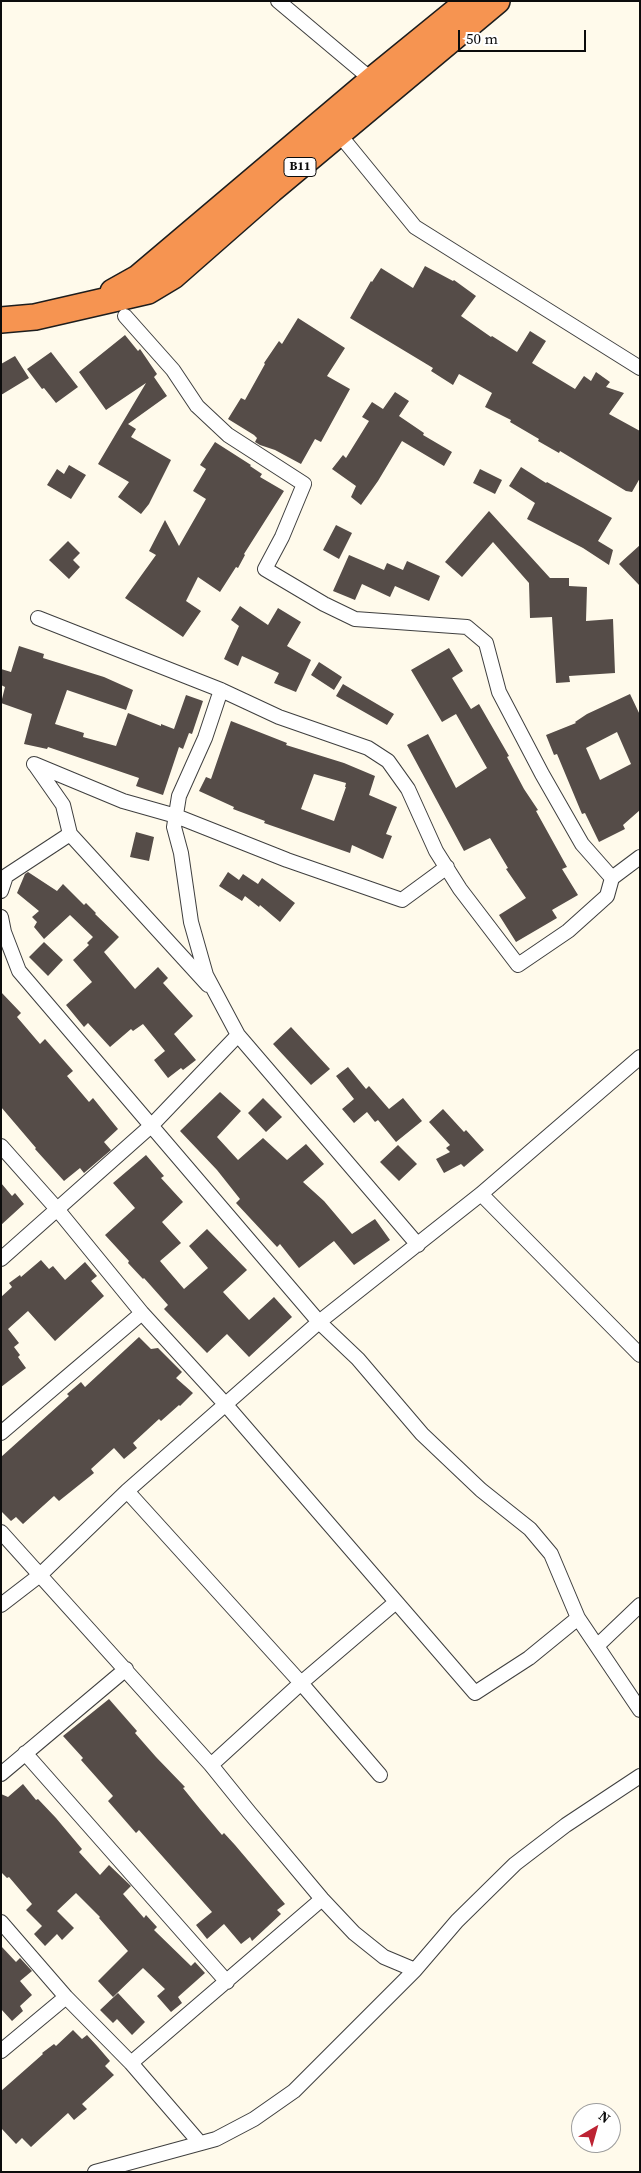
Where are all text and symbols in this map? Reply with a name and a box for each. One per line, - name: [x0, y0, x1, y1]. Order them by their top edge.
- scale bar: [461, 20, 588, 52]
- text: 50 m: [466, 28, 498, 49]
- road number: B11: [284, 158, 316, 176]
- north arrow: [571, 2103, 621, 2153]
- text: N: [594, 2106, 615, 2128]

